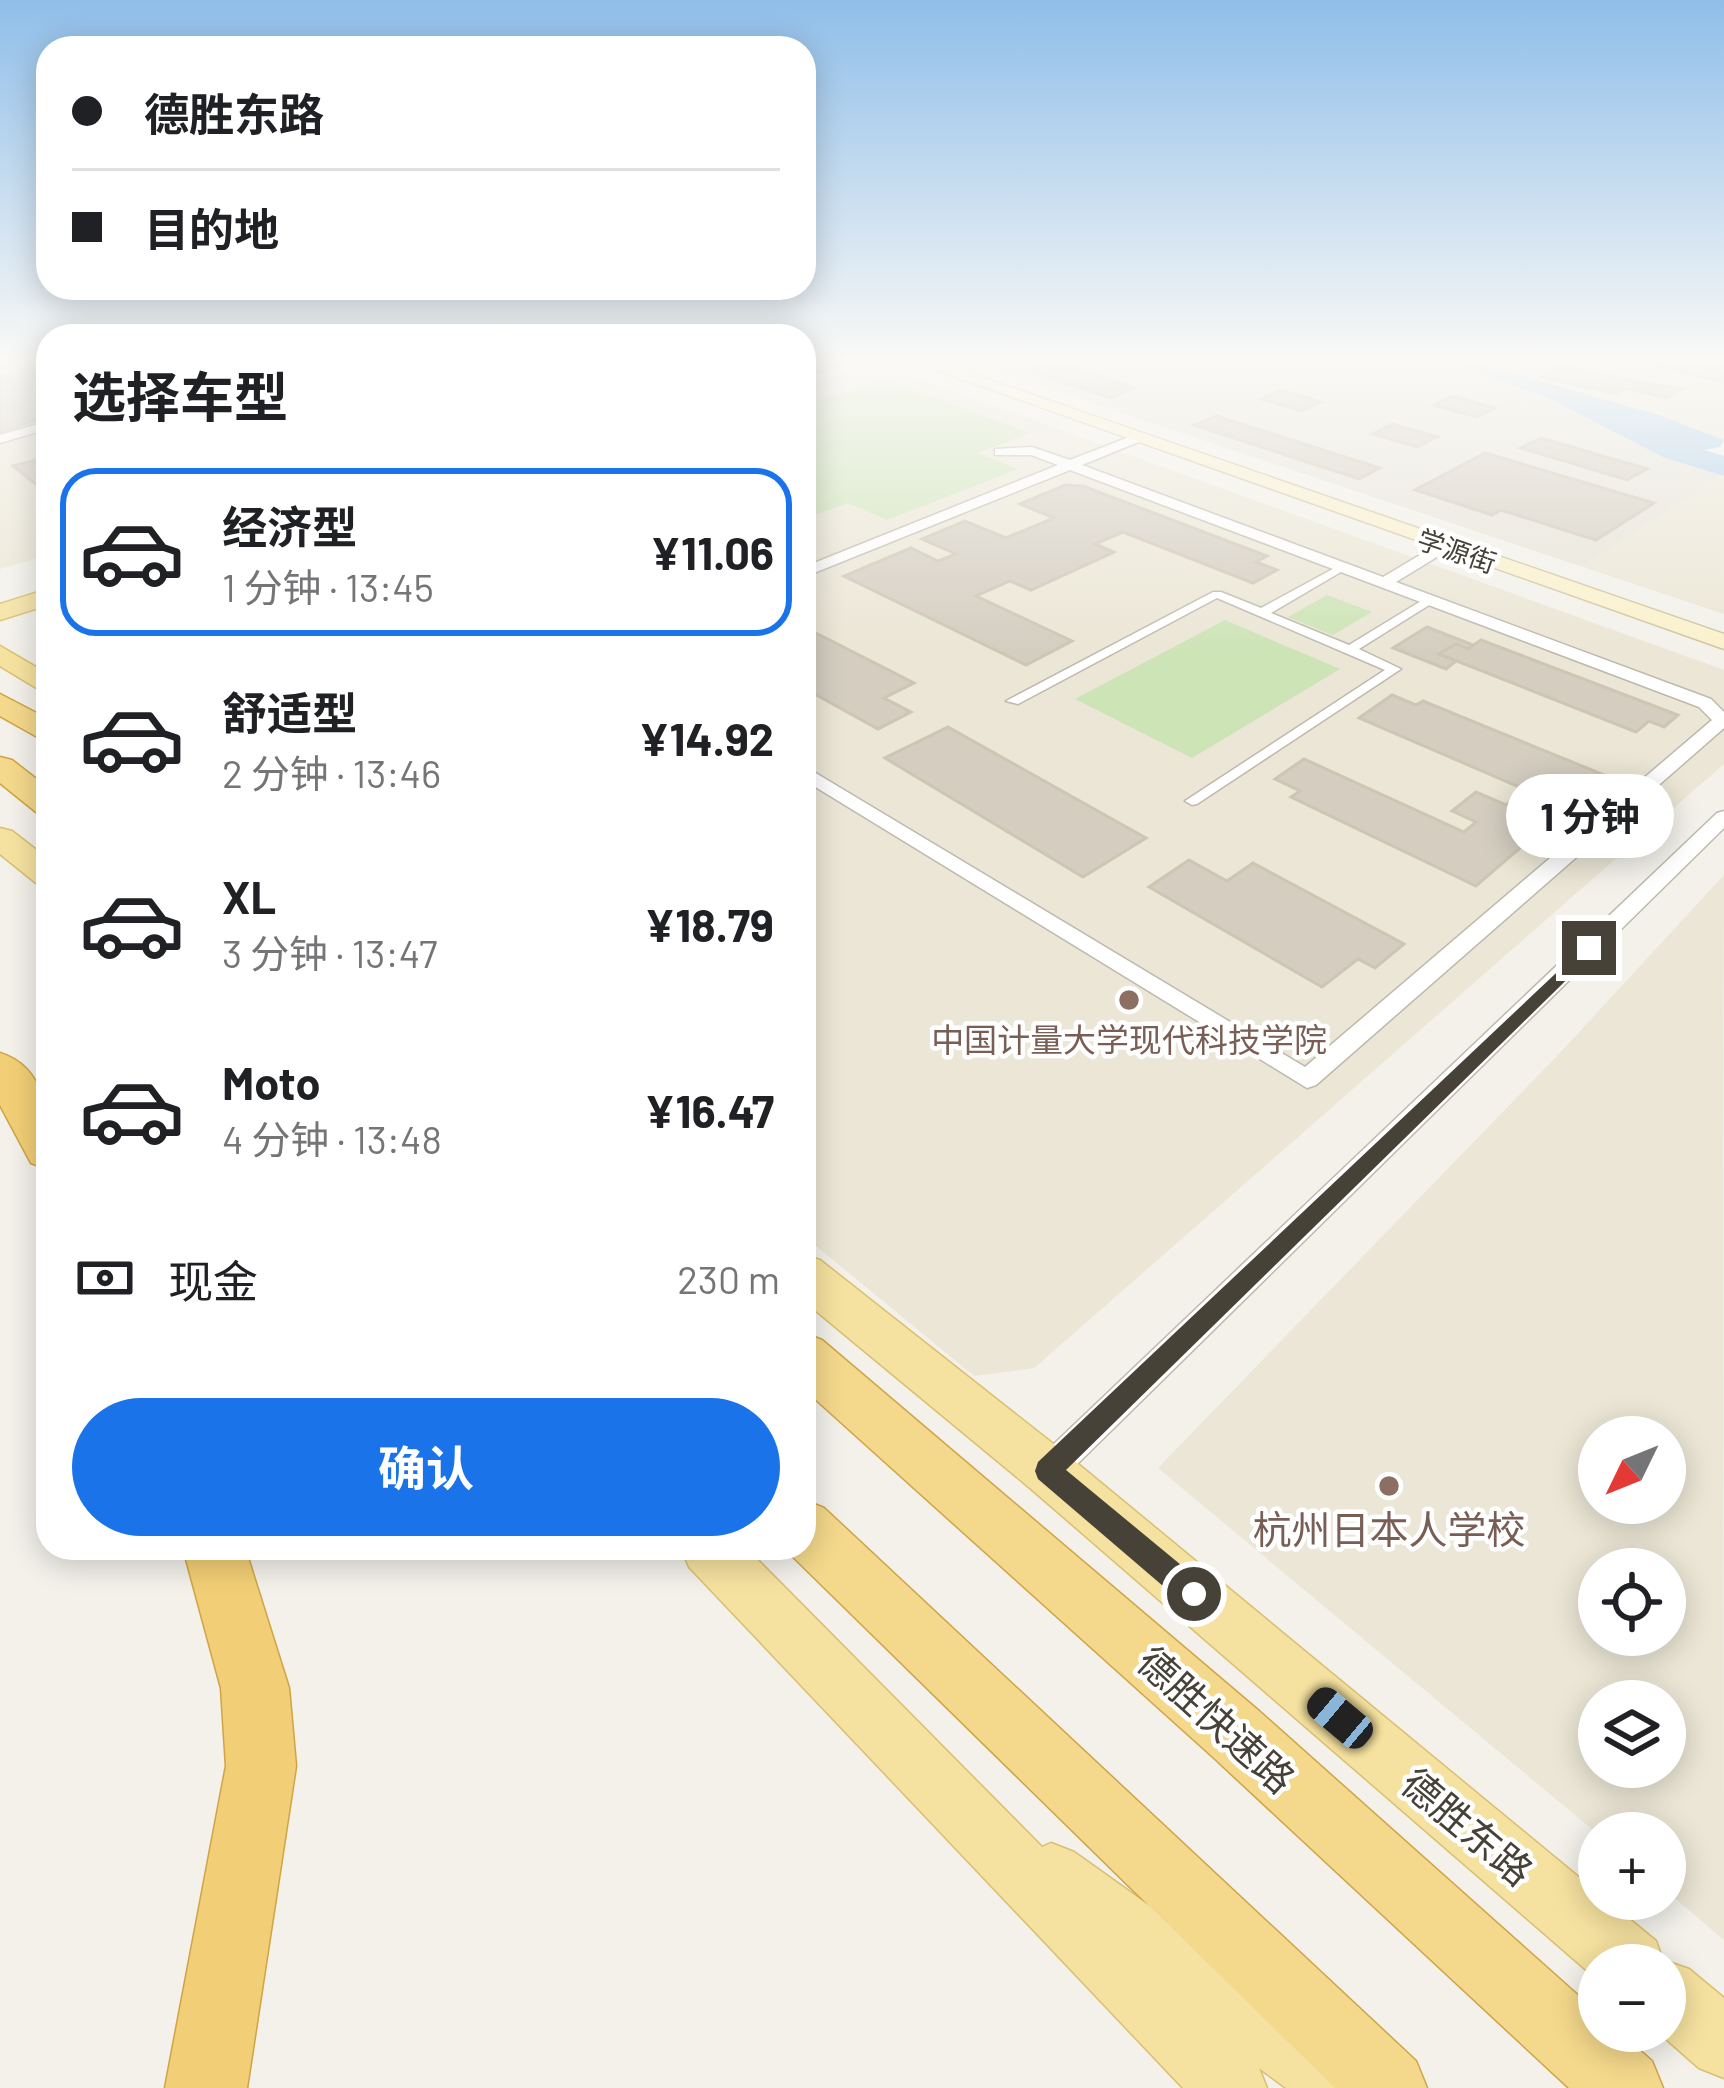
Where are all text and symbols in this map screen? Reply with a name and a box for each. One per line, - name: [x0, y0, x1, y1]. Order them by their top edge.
- text: 德胜东路: [144, 86, 324, 140]
- text: 目的地: [144, 201, 279, 255]
- text: 选择车型: [72, 363, 288, 428]
- icon: car: [78, 498, 186, 606]
- text: 经济型: [222, 499, 357, 553]
- street label: 学源街: [1413, 522, 1501, 578]
- text: ¥11.06: [650, 525, 774, 579]
- text: 1 分钟 · 13:45: [222, 563, 434, 610]
- icon: car: [78, 684, 186, 792]
- text: 舒适型: [222, 685, 357, 739]
- text: ¥14.92: [639, 711, 774, 765]
- text: 2 分钟 · 13:46: [222, 749, 441, 796]
- callout: 1 分钟: [1505, 774, 1673, 858]
- text: 1 分钟: [1540, 792, 1640, 839]
- text: XL: [222, 869, 276, 923]
- icon: car: [78, 870, 186, 978]
- text: ¥18.79: [644, 897, 774, 951]
- route end: [1562, 921, 1616, 975]
- text: 3 分钟 · 13:47: [222, 929, 437, 976]
- marker: 中国计量大学现代科技学院: [1116, 987, 1142, 1013]
- place label: 中国计量大学现代科技学院: [931, 1019, 1327, 1059]
- text: Moto: [222, 1055, 320, 1109]
- icon: car: [78, 1056, 186, 1164]
- text: ¥16.47: [645, 1083, 774, 1137]
- text: 4 分钟 · 13:48: [222, 1115, 442, 1162]
- icon: cash: [72, 1245, 138, 1311]
- text: 现金: [168, 1253, 258, 1307]
- text: 230 m: [677, 1255, 780, 1302]
- button: 确认: [72, 1398, 780, 1536]
- north arrow: [1578, 1416, 1686, 1524]
- map controls: [1578, 1416, 1686, 2052]
- marker: 杭州日本人学校: [1376, 1473, 1402, 1499]
- place label: 杭州日本人学校: [1252, 1505, 1526, 1552]
- button: locate: [1578, 1548, 1686, 1656]
- route start: [1167, 1567, 1221, 1621]
- street label: 德胜快速路: [1129, 1636, 1305, 1802]
- button: layers: [1578, 1680, 1686, 1788]
- car: [1301, 1681, 1379, 1755]
- street label: 德胜东路: [1393, 1758, 1543, 1894]
- button: +: [1578, 1812, 1686, 1920]
- button: −: [1578, 1944, 1686, 2052]

